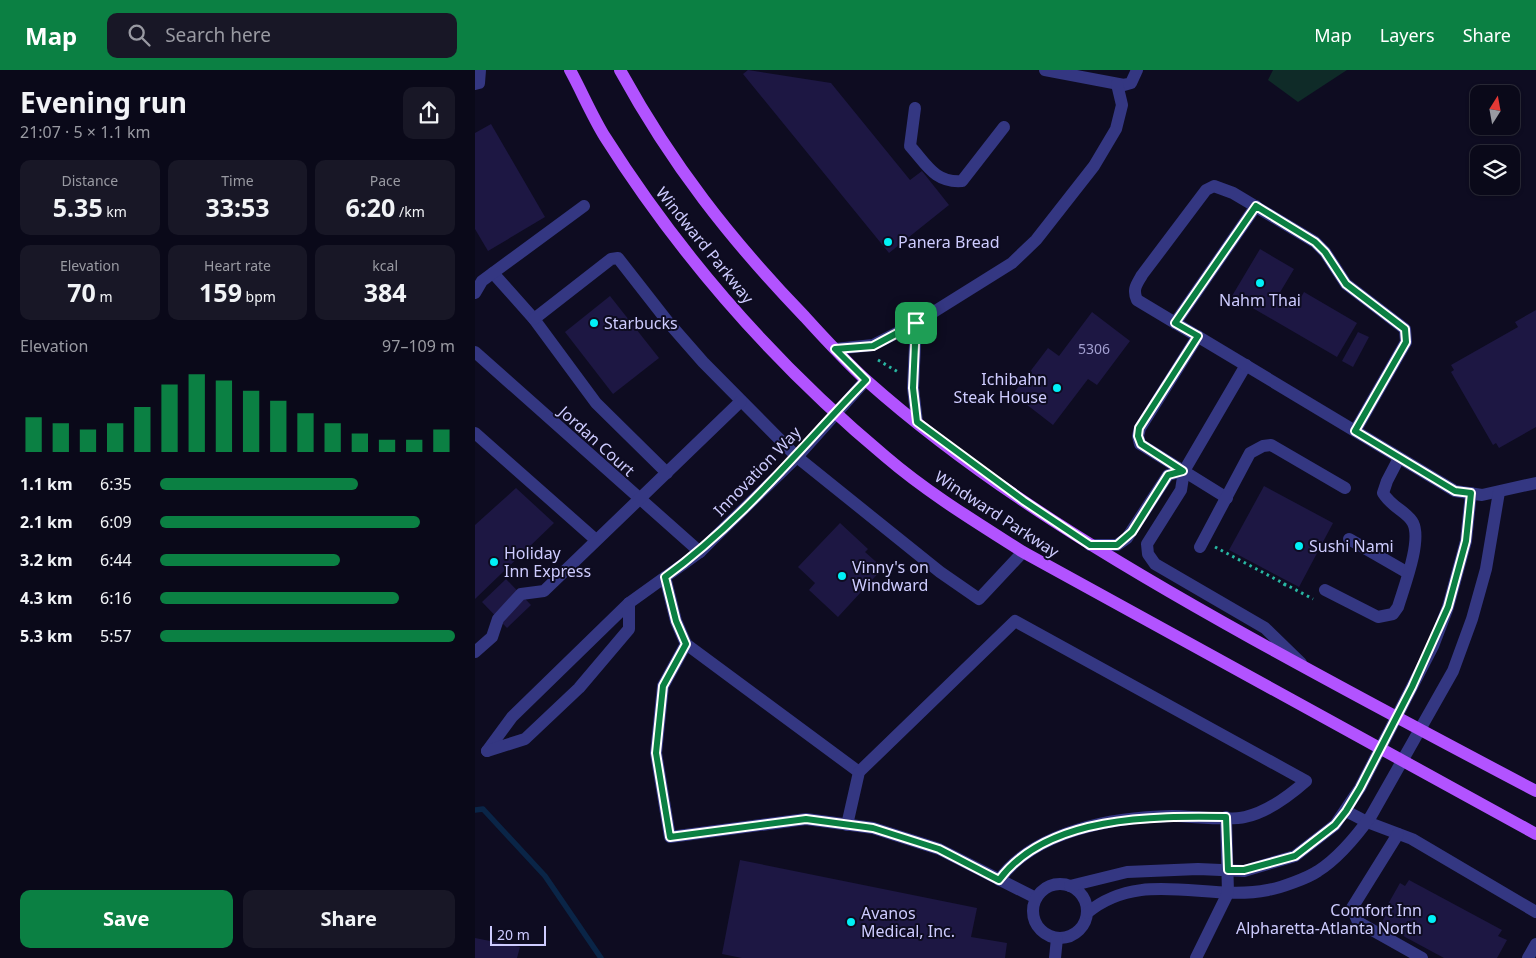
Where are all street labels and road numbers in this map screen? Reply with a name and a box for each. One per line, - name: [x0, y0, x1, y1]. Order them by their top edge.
- street label: Windward Parkway: [651, 182, 759, 309]
- street label: Jordan Court: [553, 400, 640, 481]
- street label: Innovation Way: [708, 421, 806, 521]
- street label: Windward Parkway: [931, 466, 1064, 563]

